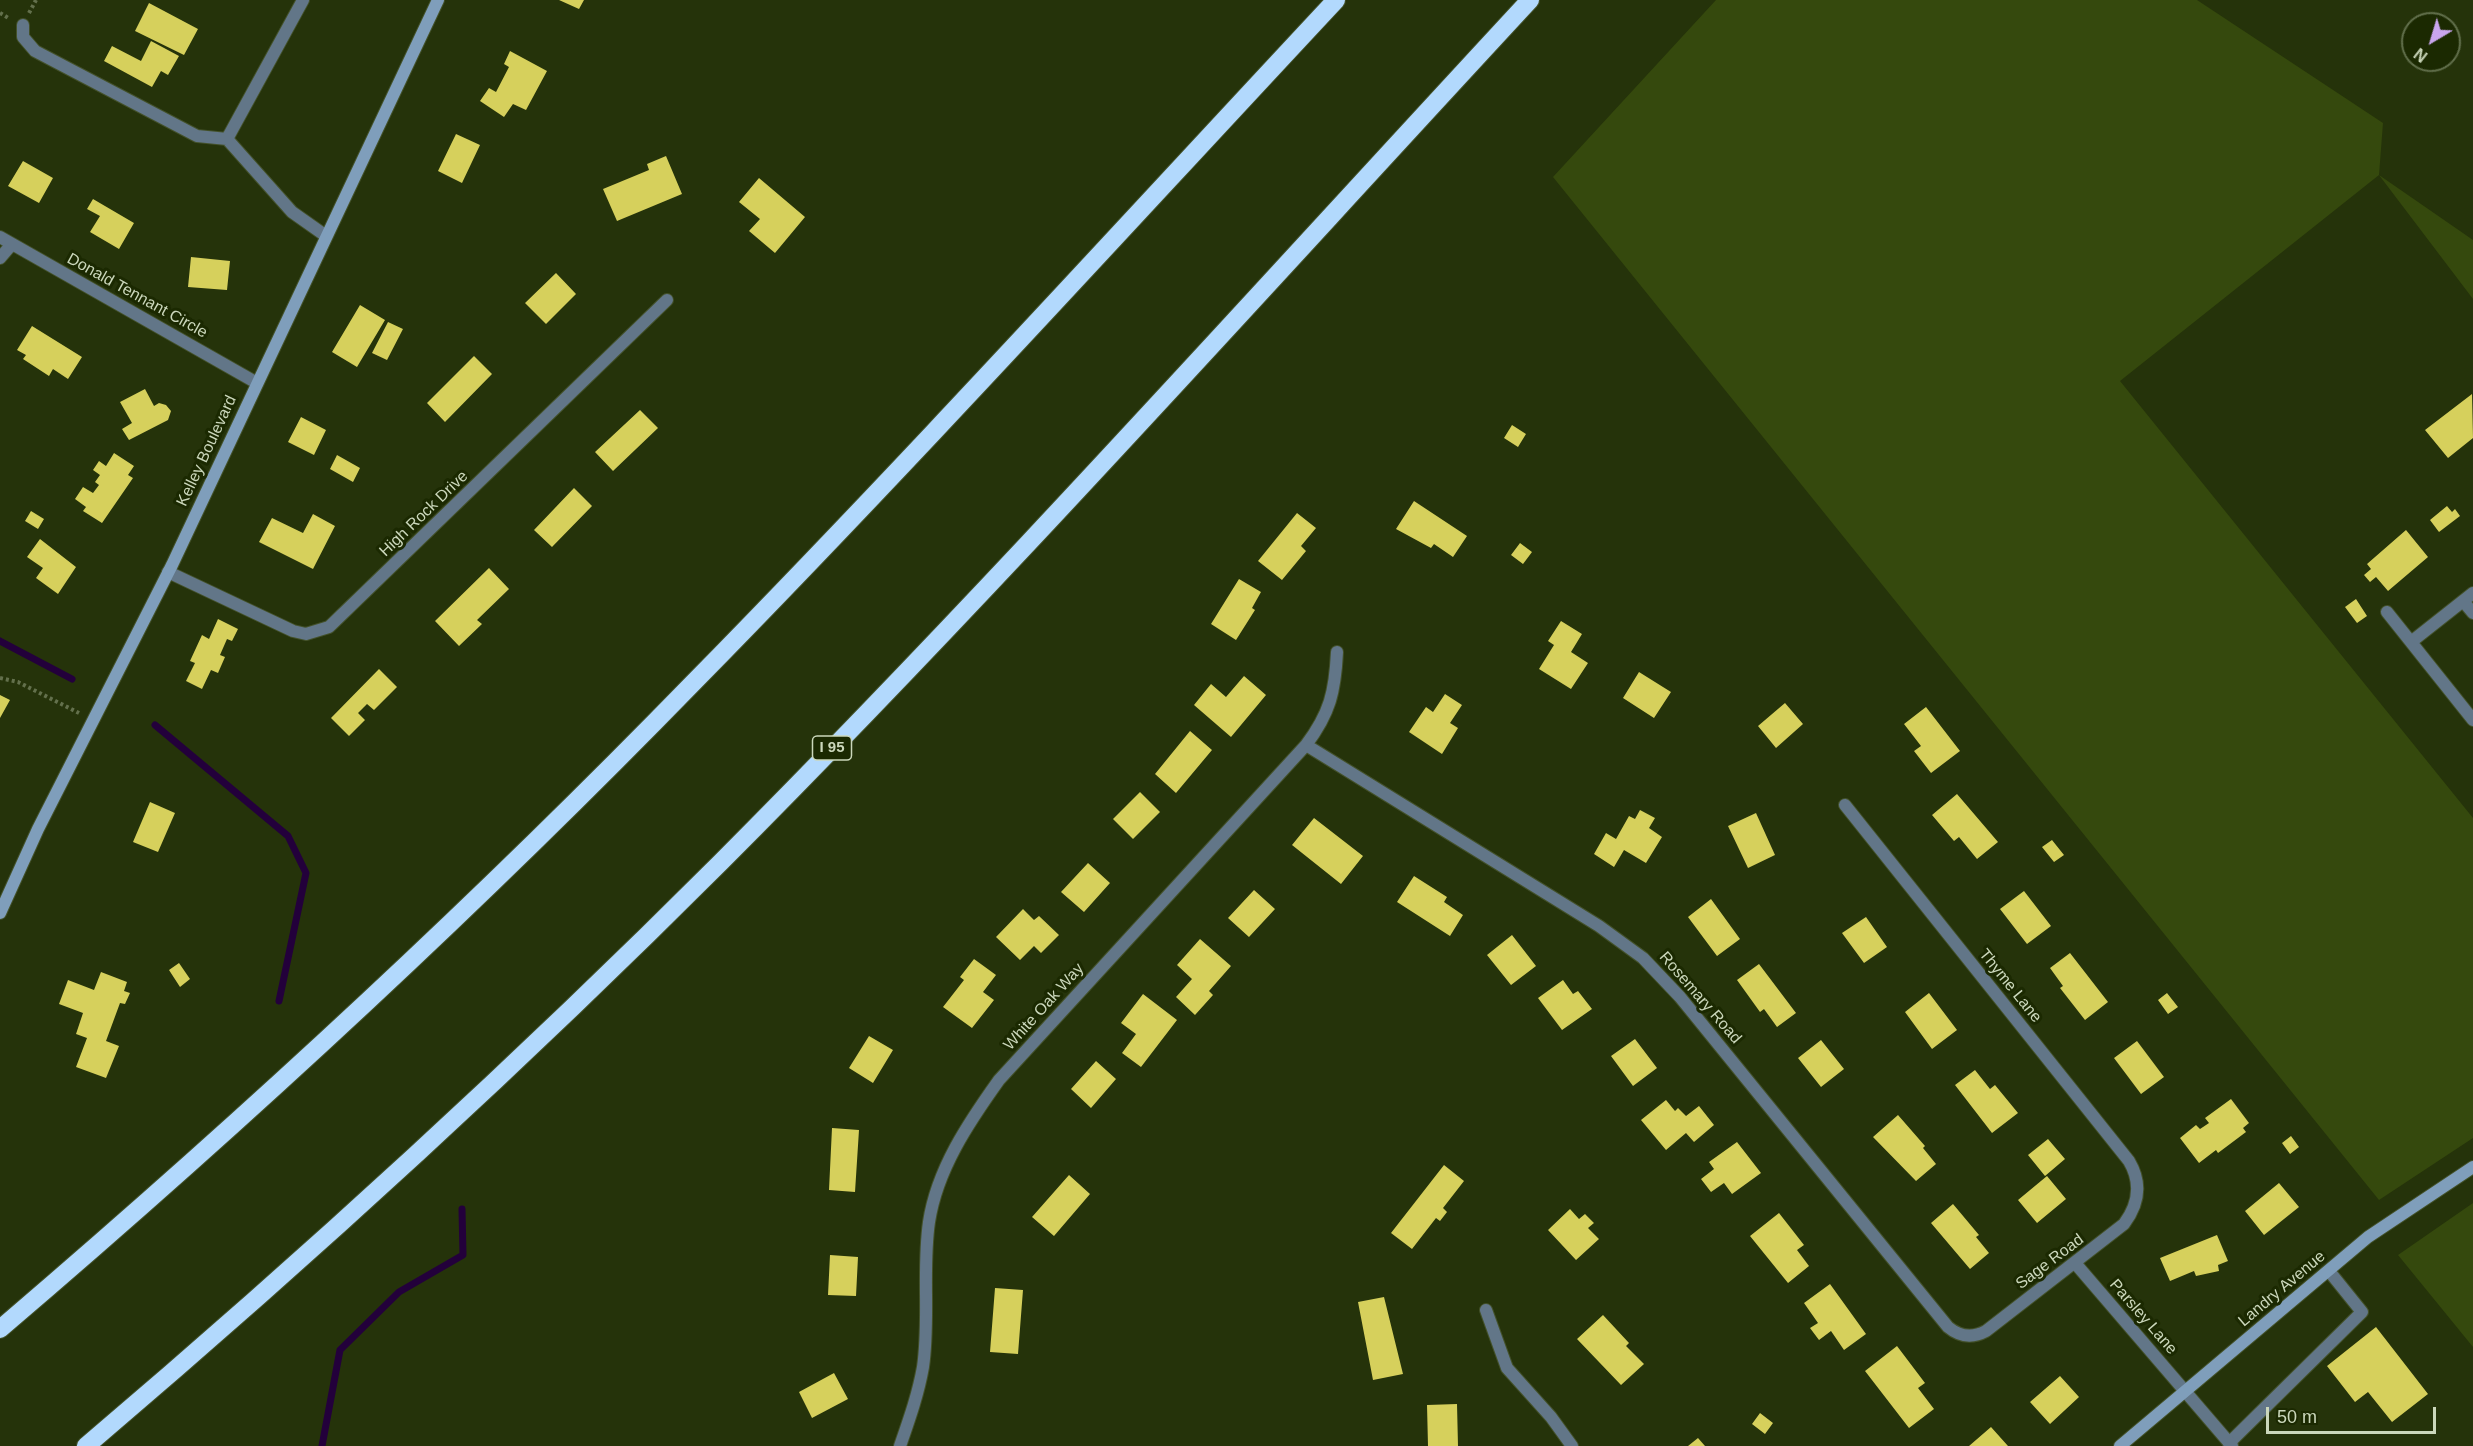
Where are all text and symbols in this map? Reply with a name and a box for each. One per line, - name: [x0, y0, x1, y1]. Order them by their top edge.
- north arrow: [2401, 12, 2461, 72]
- text: N: [2411, 45, 2431, 65]
- street label: Donald Tennant Circle: [64, 249, 210, 343]
- street label: Kelley Boulevard: [173, 393, 241, 509]
- street label: High Rock Drive: [376, 467, 472, 561]
- road number: I 95: [812, 736, 852, 760]
- street label: Thyme Lane: [1975, 945, 2045, 1027]
- street label: Rosemary Road: [1655, 948, 1745, 1048]
- street label: White Oak Way: [1000, 960, 1088, 1054]
- street label: Sage Road: [2012, 1230, 2088, 1294]
- street label: Landry Avenue: [2235, 1247, 2329, 1331]
- street label: Parsley Lane: [2105, 1275, 2181, 1359]
- scale bar: [2269, 1395, 2438, 1433]
- text: 50 m: [2277, 1407, 2317, 1427]

